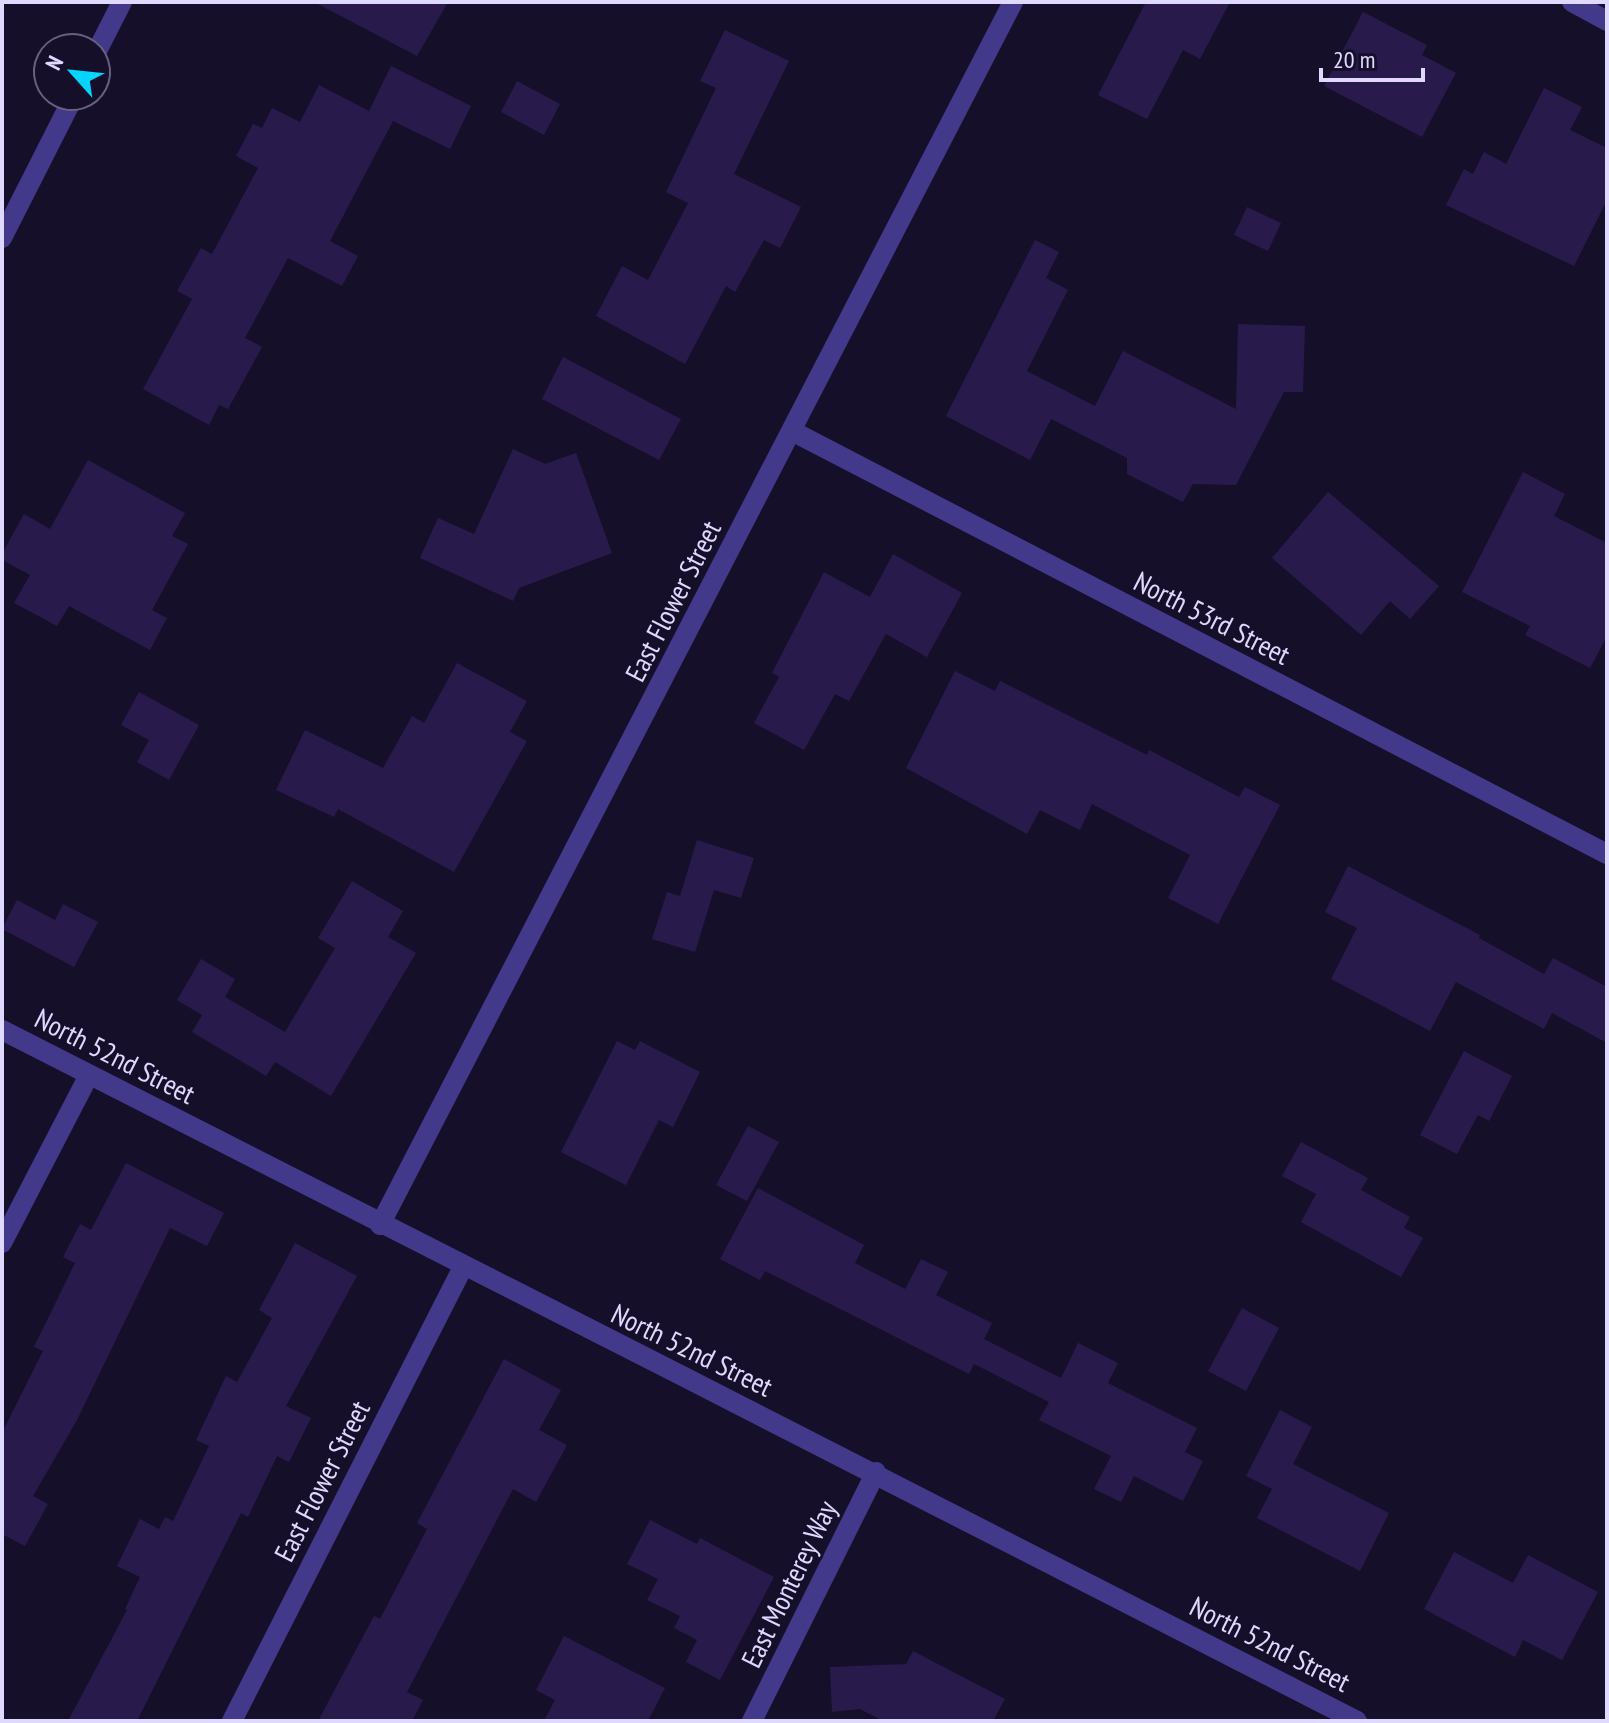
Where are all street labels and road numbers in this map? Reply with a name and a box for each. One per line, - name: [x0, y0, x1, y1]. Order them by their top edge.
- street label: East Flower Street: [616, 514, 729, 687]
- street label: North 53rd Street: [1128, 562, 1297, 673]
- street label: North 52nd Street: [29, 999, 202, 1112]
- street label: North 52nd Street: [605, 1295, 779, 1405]
- street label: East Flower Street: [265, 1394, 378, 1567]
- street label: East Monterey Way: [732, 1494, 845, 1673]
- street label: North 52nd Street: [1184, 1587, 1357, 1700]

